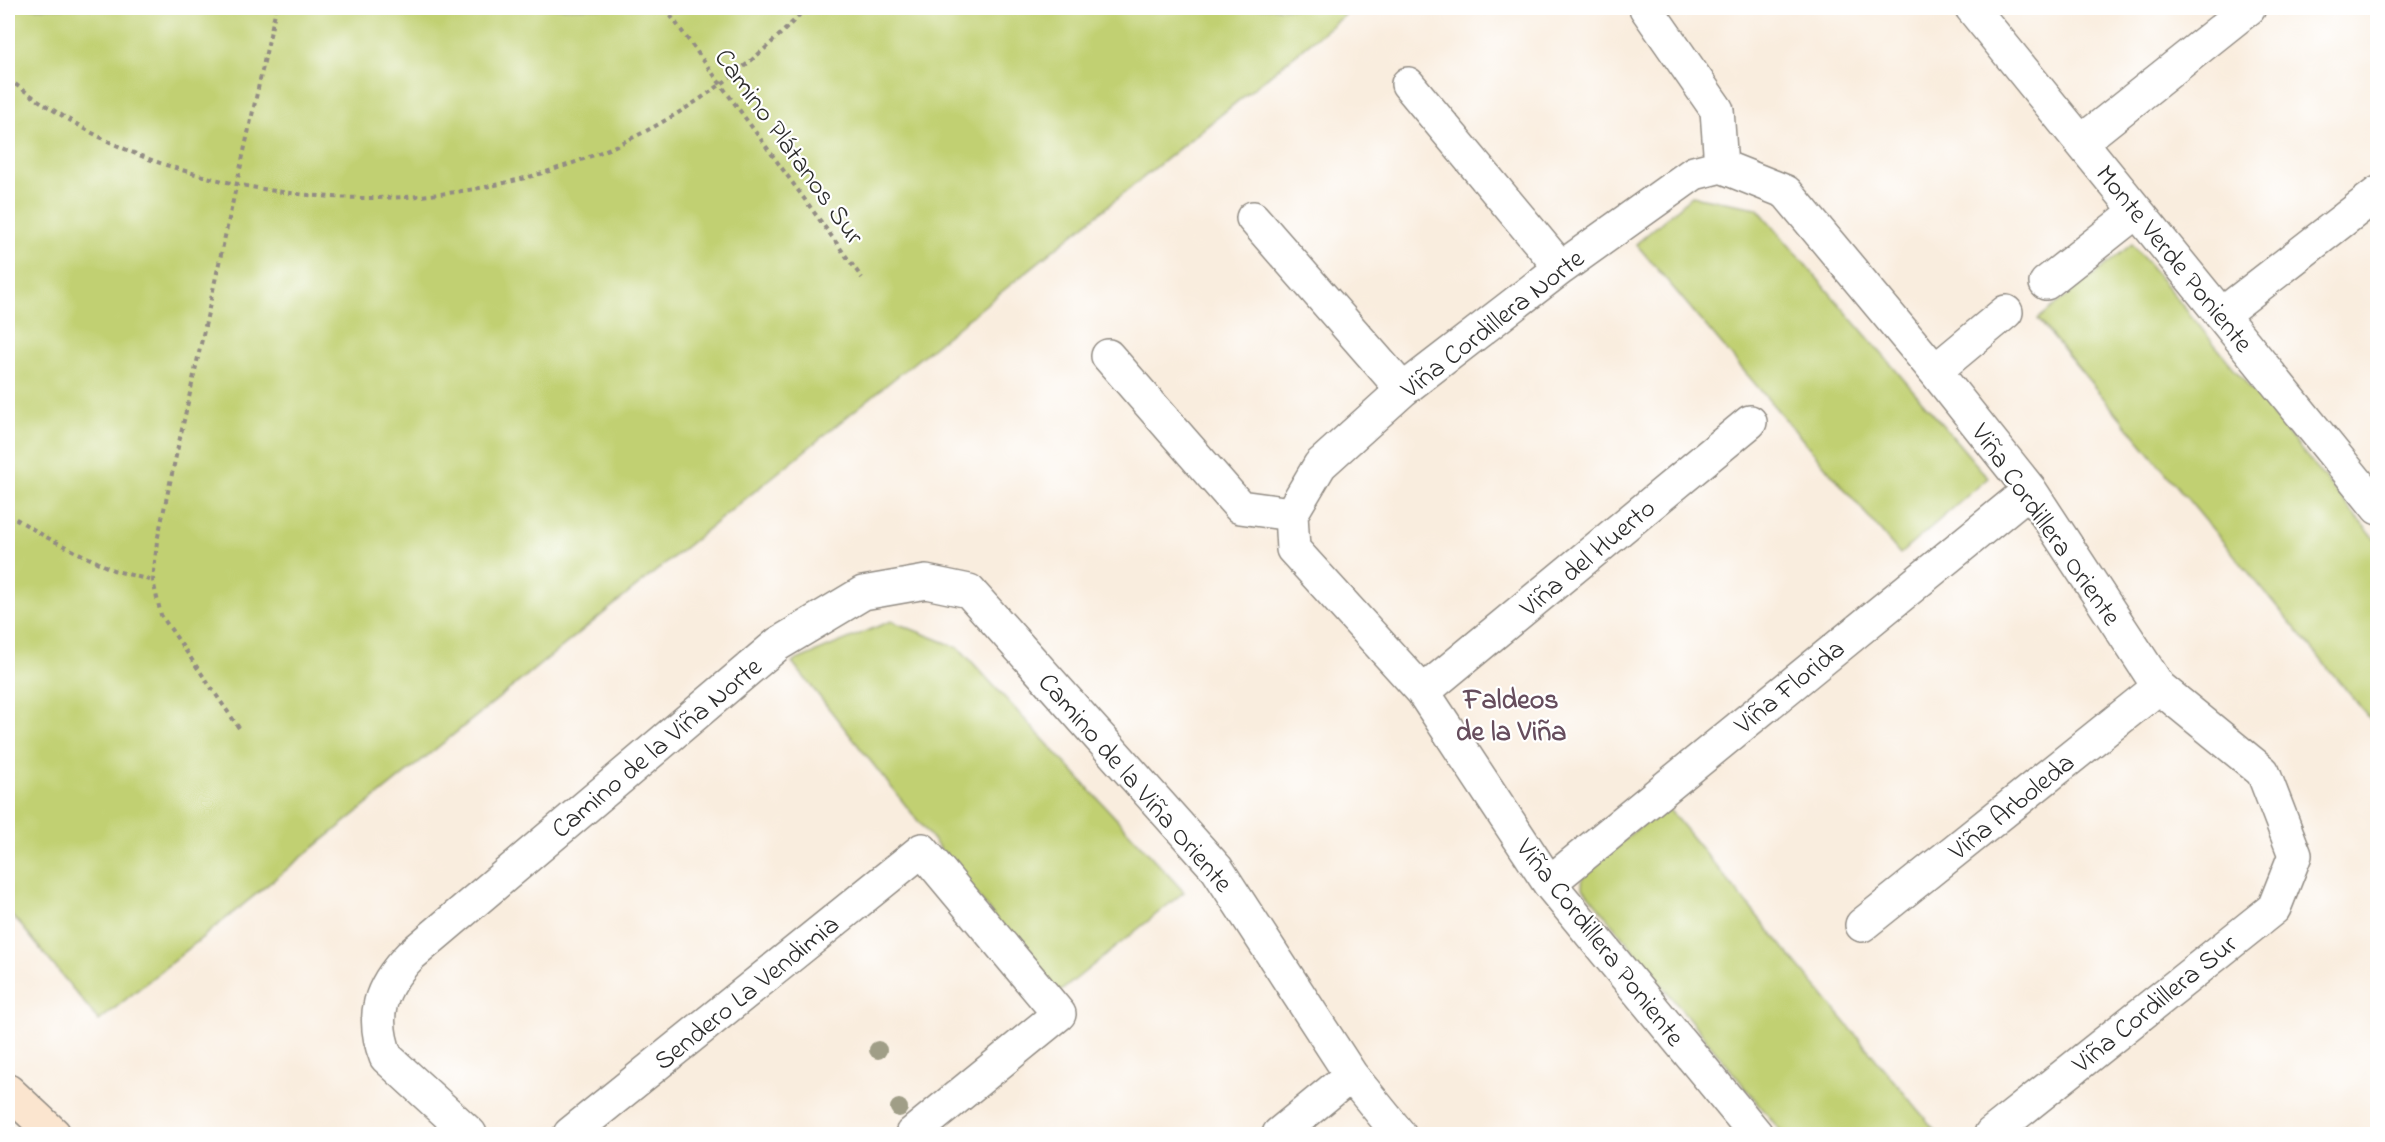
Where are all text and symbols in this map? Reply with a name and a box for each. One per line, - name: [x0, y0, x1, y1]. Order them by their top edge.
- street label: Camino Plátanos Sur: [703, 41, 873, 254]
- street label: Monte Verde Poniente: [2085, 157, 2262, 363]
- street label: Viña Cordillera Norte: [1393, 240, 1594, 410]
- street label: Viña Cordillera Oriente: [1960, 415, 2130, 635]
- street label: Viña del Huerto: [1511, 490, 1665, 628]
- street label: Viña Florida: [1726, 631, 1854, 745]
- street label: Camino de la Viña Norte: [544, 648, 772, 849]
- street label: Camino de la Viña Oriente: [1027, 665, 1241, 903]
- district label: Faldeos de la Viña: [1456, 681, 1566, 754]
- street label: Viña Arboleda: [1940, 745, 2084, 872]
- street label: Viña Cordillera Poniente: [1505, 830, 1693, 1057]
- street label: Sendero La Vendimia: [646, 907, 849, 1081]
- street label: Viña Cordillera Sur: [2064, 926, 2247, 1085]

